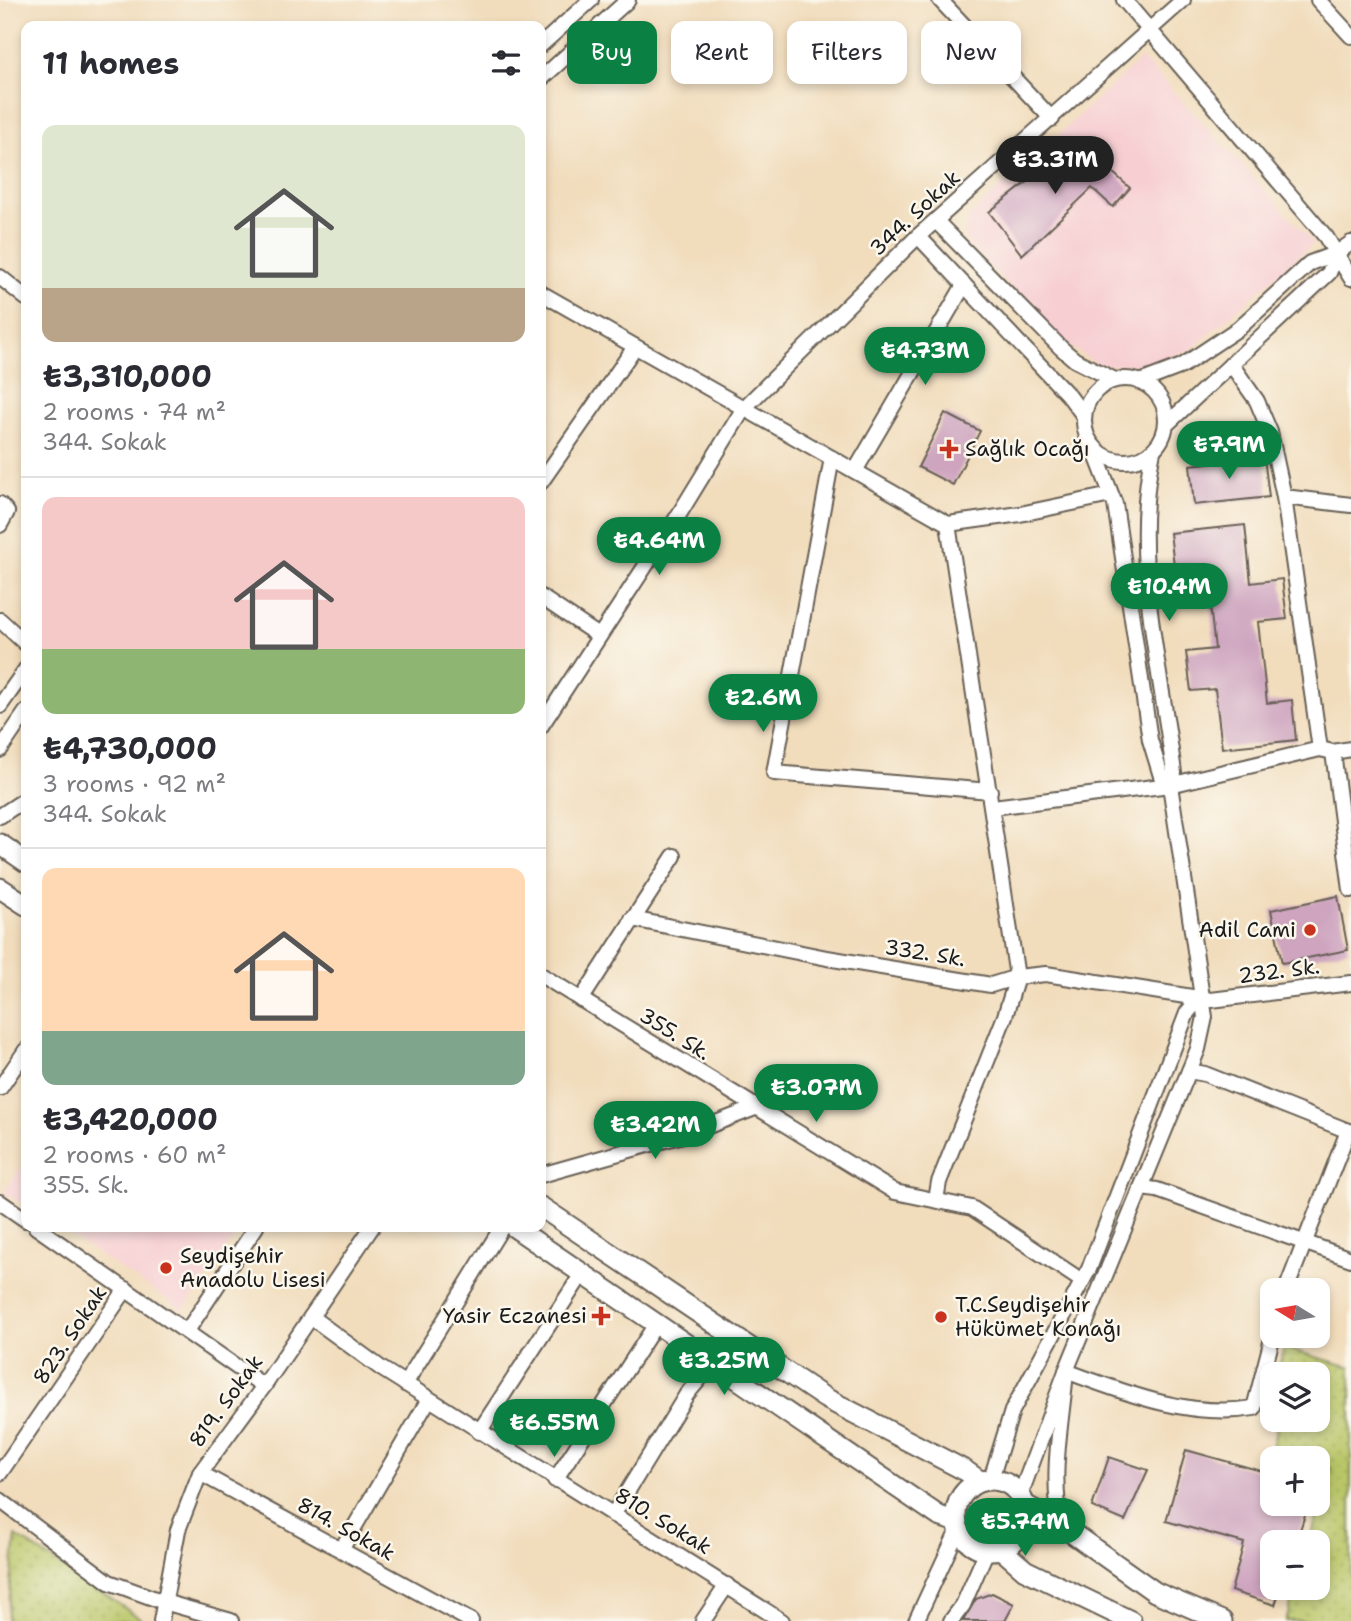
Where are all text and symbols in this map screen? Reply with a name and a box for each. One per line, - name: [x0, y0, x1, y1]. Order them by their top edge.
- chip: Buy: [567, 21, 657, 84]
- chip: Rent: [671, 21, 773, 84]
- chip: Filters: [787, 21, 907, 84]
- chip: New: [921, 21, 1021, 84]
- text: 11 homes: [42, 43, 179, 84]
- icon: filters: [487, 44, 525, 82]
- pin: ₺3.31M: [998, 136, 1112, 196]
- text: ₺3.31M: [1012, 144, 1098, 174]
- street label: 344. Sokak: [864, 164, 966, 262]
- icon: home: [221, 170, 347, 296]
- pin: ₺4.73M: [868, 328, 982, 387]
- text: ₺4.73M: [880, 335, 970, 365]
- text: ₺3,310,000: [42, 356, 212, 397]
- text: 2 rooms · 74 m²: [42, 397, 226, 427]
- pin: ₺7.9M: [1180, 421, 1278, 481]
- text: 344. Sokak: [42, 427, 167, 457]
- text: ₺7.9M: [1193, 429, 1266, 459]
- place label: Sağlık Ocağı: [965, 435, 1090, 463]
- marker: Sağlık Ocağı: [939, 439, 959, 459]
- pin: ₺4.64M: [602, 518, 716, 577]
- text: ₺4.64M: [613, 525, 705, 555]
- icon: home: [221, 542, 347, 668]
- pin: ₺10.4M: [1112, 564, 1226, 623]
- text: ₺10.4M: [1127, 571, 1211, 601]
- pin: ₺2.6M: [714, 674, 812, 734]
- text: ₺2.6M: [724, 682, 802, 712]
- text: ₺4,730,000: [42, 728, 217, 769]
- text: 3 rooms · 92 m²: [42, 769, 226, 799]
- text: 344. Sokak: [42, 799, 167, 829]
- icon: home: [221, 913, 347, 1039]
- place label: Adil Cami: [1199, 916, 1296, 944]
- marker: Adil Cami: [1302, 922, 1318, 938]
- street label: 332. Sk.: [883, 933, 967, 973]
- street label: 232. Sk.: [1237, 952, 1321, 990]
- street label: 355. Sk.: [634, 1001, 716, 1067]
- pin: ₺3.07M: [759, 1064, 873, 1124]
- text: ₺3.07M: [770, 1072, 862, 1102]
- text: ₺3,420,000: [42, 1099, 218, 1140]
- pin: ₺3.42M: [598, 1102, 712, 1161]
- text: ₺3.42M: [610, 1109, 700, 1139]
- text: 2 rooms · 60 m²: [42, 1140, 227, 1170]
- text: 355. Sk.: [42, 1170, 129, 1200]
- place label: Seydişehir Anadolu Lisesi: [180, 1242, 326, 1294]
- marker: Seydişehir Anadolu Lisesi: [158, 1260, 174, 1276]
- north arrow: [1260, 1278, 1330, 1348]
- map controls: [1260, 1278, 1330, 1600]
- street label: 823. Sokak: [27, 1280, 113, 1390]
- place label: T.C.Seydişehir Hükümet Konağı: [955, 1291, 1121, 1343]
- place label: Yasir Eczanesi: [443, 1302, 587, 1330]
- marker: Yasir Eczanesi: [593, 1308, 609, 1324]
- marker: T.C.Seydişehir Hükümet Konağı: [933, 1309, 949, 1325]
- pin: ₺3.25M: [667, 1338, 781, 1397]
- text: ₺3.25M: [678, 1345, 770, 1375]
- street label: 819. Sokak: [183, 1349, 269, 1453]
- button: layers: [1260, 1362, 1330, 1432]
- pin: ₺6.55M: [497, 1400, 611, 1459]
- text: ₺6.55M: [509, 1407, 599, 1437]
- button: +: [1260, 1446, 1330, 1516]
- street label: 810. Sokak: [609, 1481, 717, 1561]
- street label: 814. Sokak: [292, 1491, 400, 1567]
- pin: ₺5.74M: [968, 1498, 1082, 1558]
- text: ₺5.74M: [980, 1506, 1070, 1536]
- button: −: [1260, 1530, 1330, 1600]

